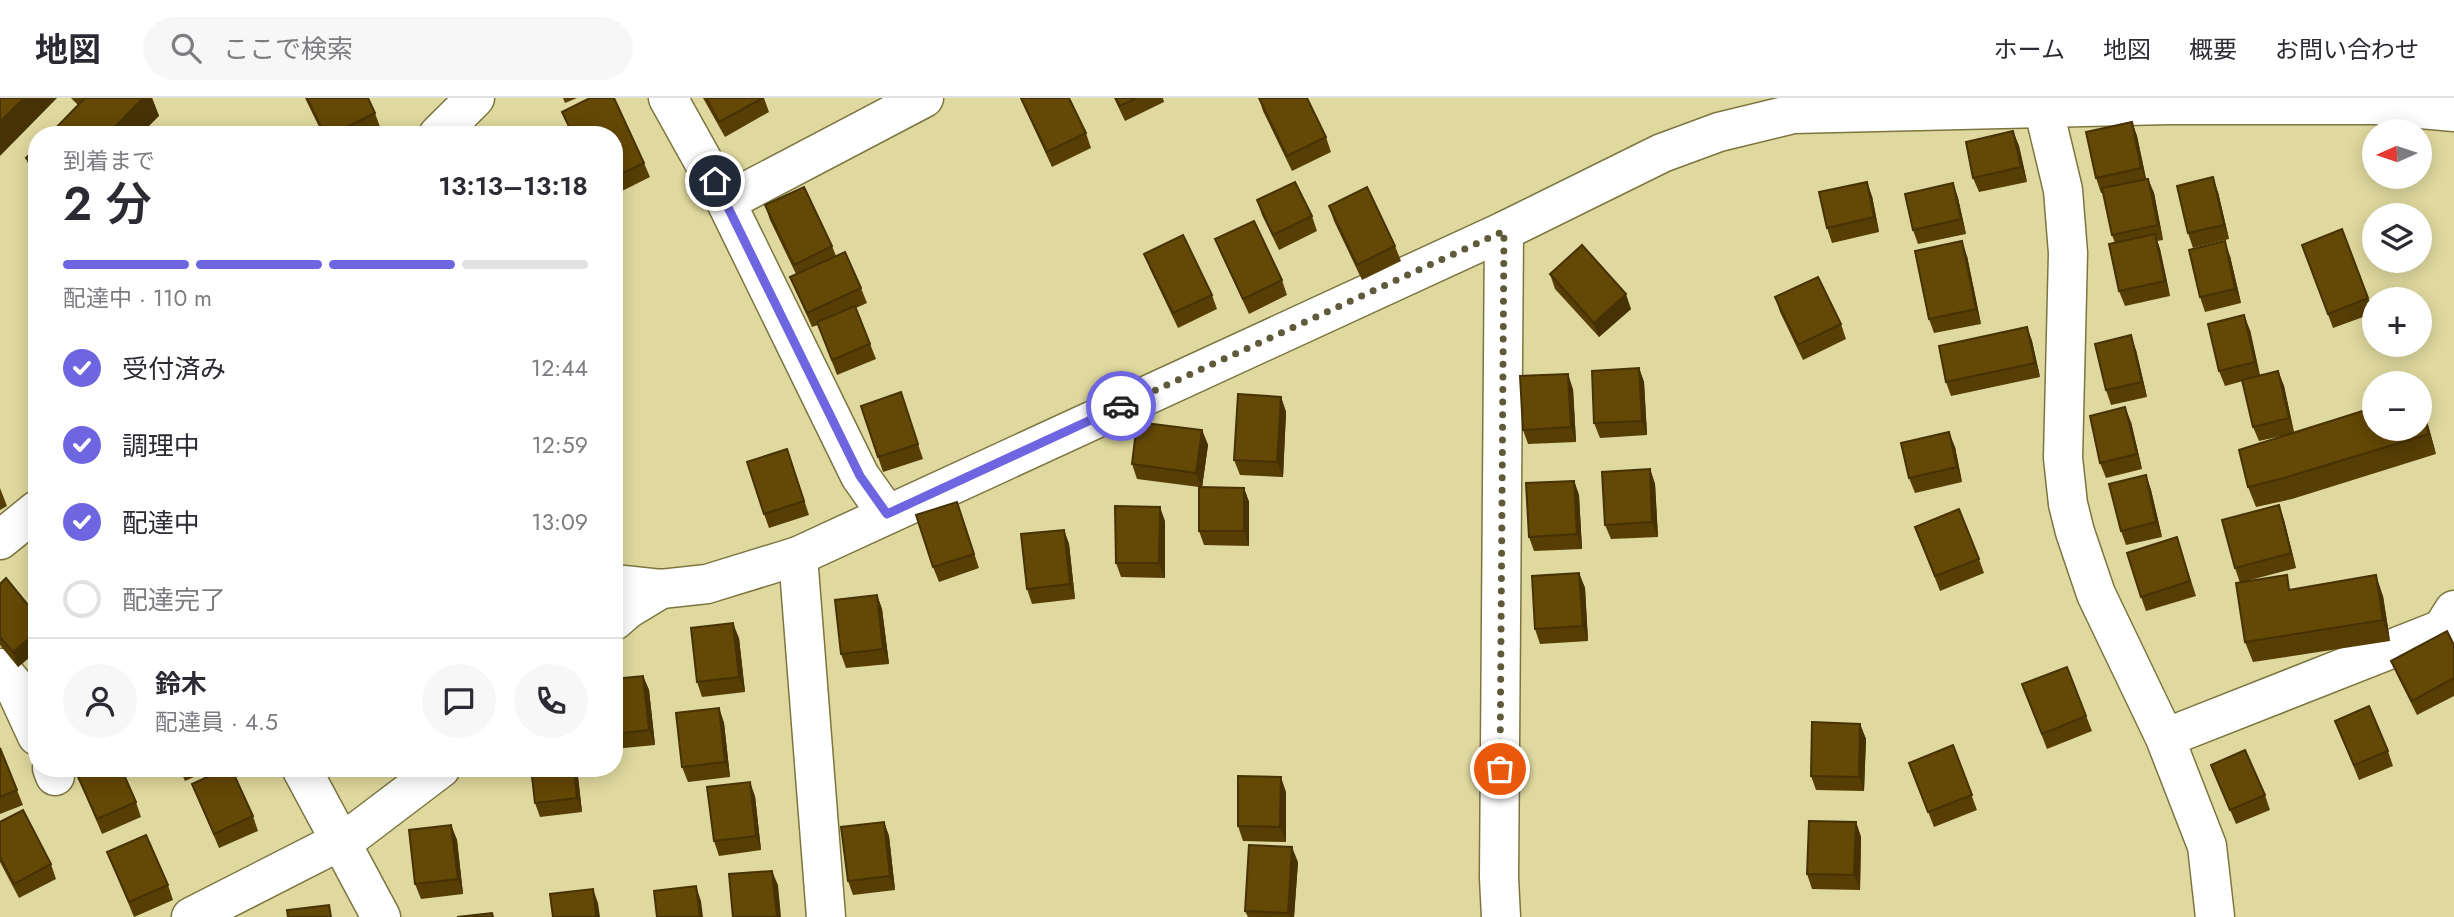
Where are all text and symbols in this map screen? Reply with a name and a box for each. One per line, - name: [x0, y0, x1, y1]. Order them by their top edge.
- search box: [143, 17, 633, 80]
- text: 地図: [35, 26, 101, 73]
- icon: search: [167, 29, 205, 67]
- text: ここで検索: [223, 30, 353, 68]
- text: ホーム: [1994, 32, 2065, 67]
- text: 地図: [2103, 32, 2151, 67]
- text: 概要: [2189, 32, 2237, 67]
- text: お問い合わせ: [2275, 32, 2419, 67]
- north arrow: [2362, 119, 2432, 189]
- map controls: [2362, 119, 2432, 441]
- text: 到着まで: [63, 144, 155, 178]
- pin: [685, 151, 745, 211]
- icon: home: [696, 162, 734, 200]
- text: 13:13–13:18: [438, 167, 588, 205]
- text: 2 分: [63, 171, 152, 237]
- button: layers: [2362, 203, 2432, 273]
- text: 配達中 · 110 m: [63, 281, 212, 315]
- button: +: [2362, 287, 2432, 357]
- icon: check: [63, 349, 101, 387]
- text: 受付済み: [122, 350, 226, 388]
- text: 12:44: [531, 351, 588, 385]
- courier: [1086, 371, 1156, 441]
- button: −: [2362, 371, 2432, 441]
- icon: car: [1102, 387, 1140, 425]
- icon: check: [63, 426, 101, 464]
- text: 調理中: [122, 427, 200, 465]
- text: 12:59: [531, 428, 588, 462]
- icon: check: [63, 503, 101, 541]
- text: 配達中: [122, 504, 200, 542]
- text: 13:09: [531, 505, 588, 539]
- text: 配達完了: [122, 581, 226, 619]
- button: person: [63, 664, 137, 738]
- button: chat: [422, 664, 496, 738]
- button: phone: [514, 664, 588, 738]
- text: 鈴木: [155, 665, 207, 703]
- text: 配達員 · 4.5: [155, 705, 278, 739]
- pin: [1470, 739, 1530, 799]
- icon: bag: [1481, 750, 1519, 788]

